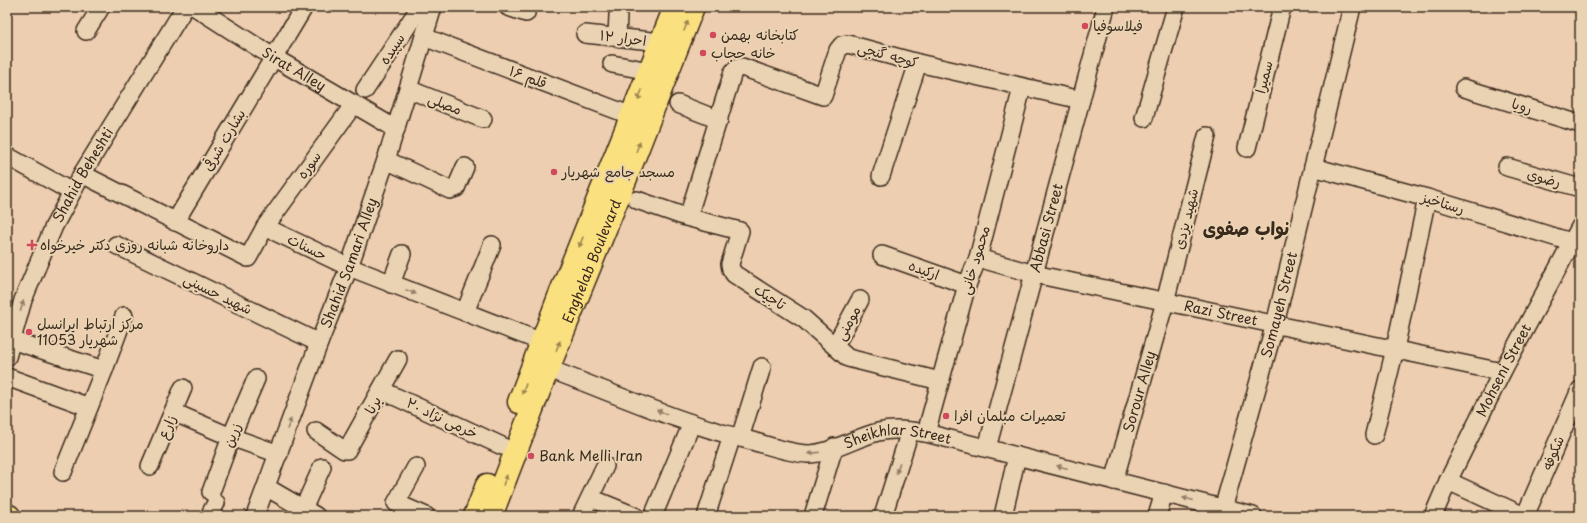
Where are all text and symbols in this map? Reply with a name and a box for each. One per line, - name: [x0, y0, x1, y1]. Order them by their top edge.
- place label: فیلاسوفیا: [1093, 15, 1143, 36]
- one-way arrow: [683, 20, 689, 32]
- marker: فیلاسوفیا: [1080, 21, 1090, 31]
- street label: احرار ۱۲: [599, 24, 648, 51]
- place label: کتابخانه بهمن: [721, 24, 799, 45]
- street label: سپیده: [374, 29, 410, 68]
- marker: کتابخانه بهمن: [708, 30, 718, 40]
- street label: کوچه گنجی: [855, 36, 921, 73]
- street label: Sirat Alley: [258, 42, 330, 96]
- place label: خانه حجاب: [711, 42, 776, 63]
- marker: خانه حجاب: [698, 48, 708, 58]
- street label: سمیرا: [1249, 58, 1278, 95]
- street label: قلم ۱۶: [506, 60, 550, 94]
- street label: مصلی: [425, 87, 465, 120]
- one-way arrow: [637, 90, 643, 101]
- street label: رویا: [1509, 92, 1535, 119]
- street label: بشارت شرقی: [197, 105, 250, 175]
- street label: Shahid Beheshti: [47, 123, 118, 226]
- one-way arrow: [635, 142, 641, 153]
- street label: سوره: [291, 146, 326, 183]
- place label: مسجد جامع شهریار: [561, 161, 675, 183]
- street label: رضوی: [1525, 163, 1563, 192]
- marker: مسجد جامع شهریار: [549, 167, 559, 177]
- street label: Abbasi Street: [1024, 181, 1068, 275]
- street label: شهید یزدی: [1168, 186, 1203, 252]
- street label: رستاخیز: [1418, 186, 1467, 219]
- street label: Shahid Samari Alley: [315, 195, 382, 331]
- street label: Enghelab Boulevard: [557, 196, 626, 326]
- district label: نواب صفوی: [1203, 214, 1289, 241]
- street label: محمود خانی: [954, 223, 995, 297]
- street label: حسنات: [284, 228, 330, 265]
- place label: داروخانه شبانه روزی دکتر خیرخواه: [40, 234, 229, 255]
- one-way arrow: [578, 236, 584, 248]
- marker: داروخانه شبانه روزی دکتر خیرخواه: [27, 240, 37, 250]
- street label: Somayeh Street: [1255, 249, 1302, 360]
- street label: ارکیده: [906, 254, 943, 285]
- street label: شهید حسینی: [180, 268, 256, 319]
- street label: تاجیک: [750, 279, 791, 315]
- one-way arrow: [406, 289, 418, 295]
- street label: Razi Street: [1182, 295, 1260, 331]
- one-way arrow: [19, 299, 25, 311]
- street label: مومنی: [830, 302, 866, 344]
- place label: مرکز ارتباط ایرانسل 11053 شهریار: [37, 313, 144, 350]
- street label: Mohseni Street: [1470, 320, 1536, 420]
- marker: مرکز ارتباط ایرانسل 11053 شهریار: [24, 327, 34, 337]
- one-way arrow: [555, 340, 561, 351]
- street label: Sorour Alley: [1117, 348, 1161, 435]
- one-way arrow: [520, 384, 526, 396]
- street label: برنا: [359, 392, 386, 418]
- street label: خرمی نژاد ۲۰: [403, 392, 481, 443]
- place label: تعمیرات مبلمان افرا: [954, 405, 1067, 426]
- one-way arrow: [656, 408, 668, 414]
- street label: زارع: [152, 411, 181, 442]
- marker: تعمیرات مبلمان افرا: [941, 411, 951, 421]
- one-way arrow: [287, 418, 293, 430]
- street label: زرین: [217, 419, 246, 450]
- street label: Sheikhlar Street: [840, 419, 954, 454]
- street label: شکوفه: [1536, 432, 1569, 473]
- place label: Bank Melli Iran: [539, 445, 643, 466]
- one-way arrow: [808, 449, 820, 456]
- marker: Bank Melli Iran: [526, 451, 536, 461]
- one-way arrow: [895, 462, 901, 474]
- one-way arrow: [1056, 464, 1068, 470]
- one-way arrow: [503, 473, 509, 485]
- one-way arrow: [1181, 496, 1194, 502]

